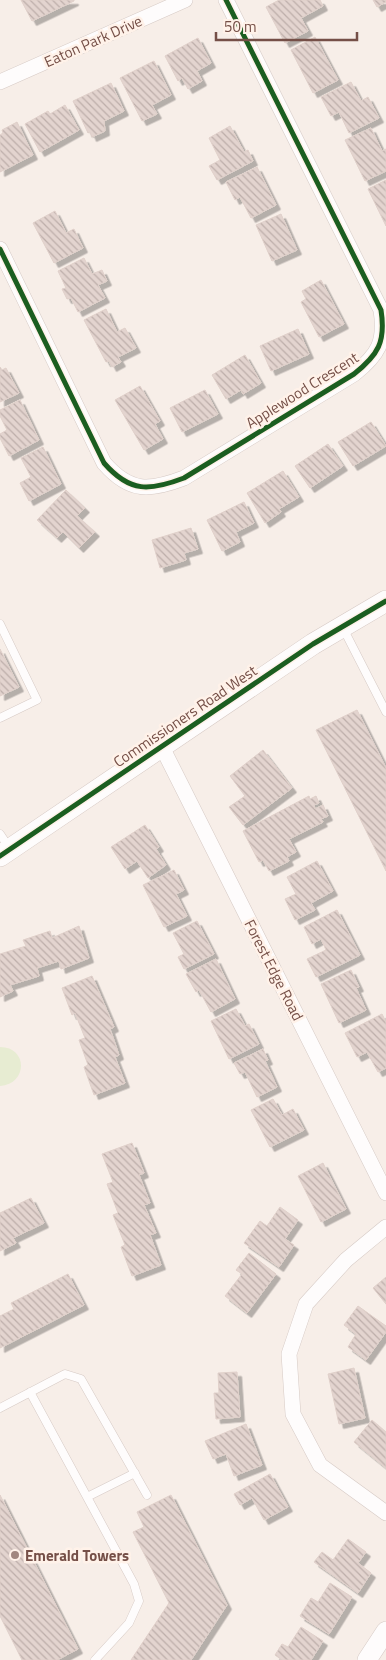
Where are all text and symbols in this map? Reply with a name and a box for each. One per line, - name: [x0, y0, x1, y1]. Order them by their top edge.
- street label: Eaton Park Drive: [40, 9, 146, 73]
- scale bar: [216, 10, 357, 42]
- text: 50 m: [224, 15, 257, 38]
- street label: Applewood Crescent: [241, 346, 363, 434]
- street label: Commissioners Road West: [108, 659, 262, 773]
- street label: Forest Edge Road: [239, 915, 309, 1025]
- place label: Emerald Towers: [25, 1544, 129, 1567]
- marker: Emerald Towers: [9, 1549, 21, 1561]

